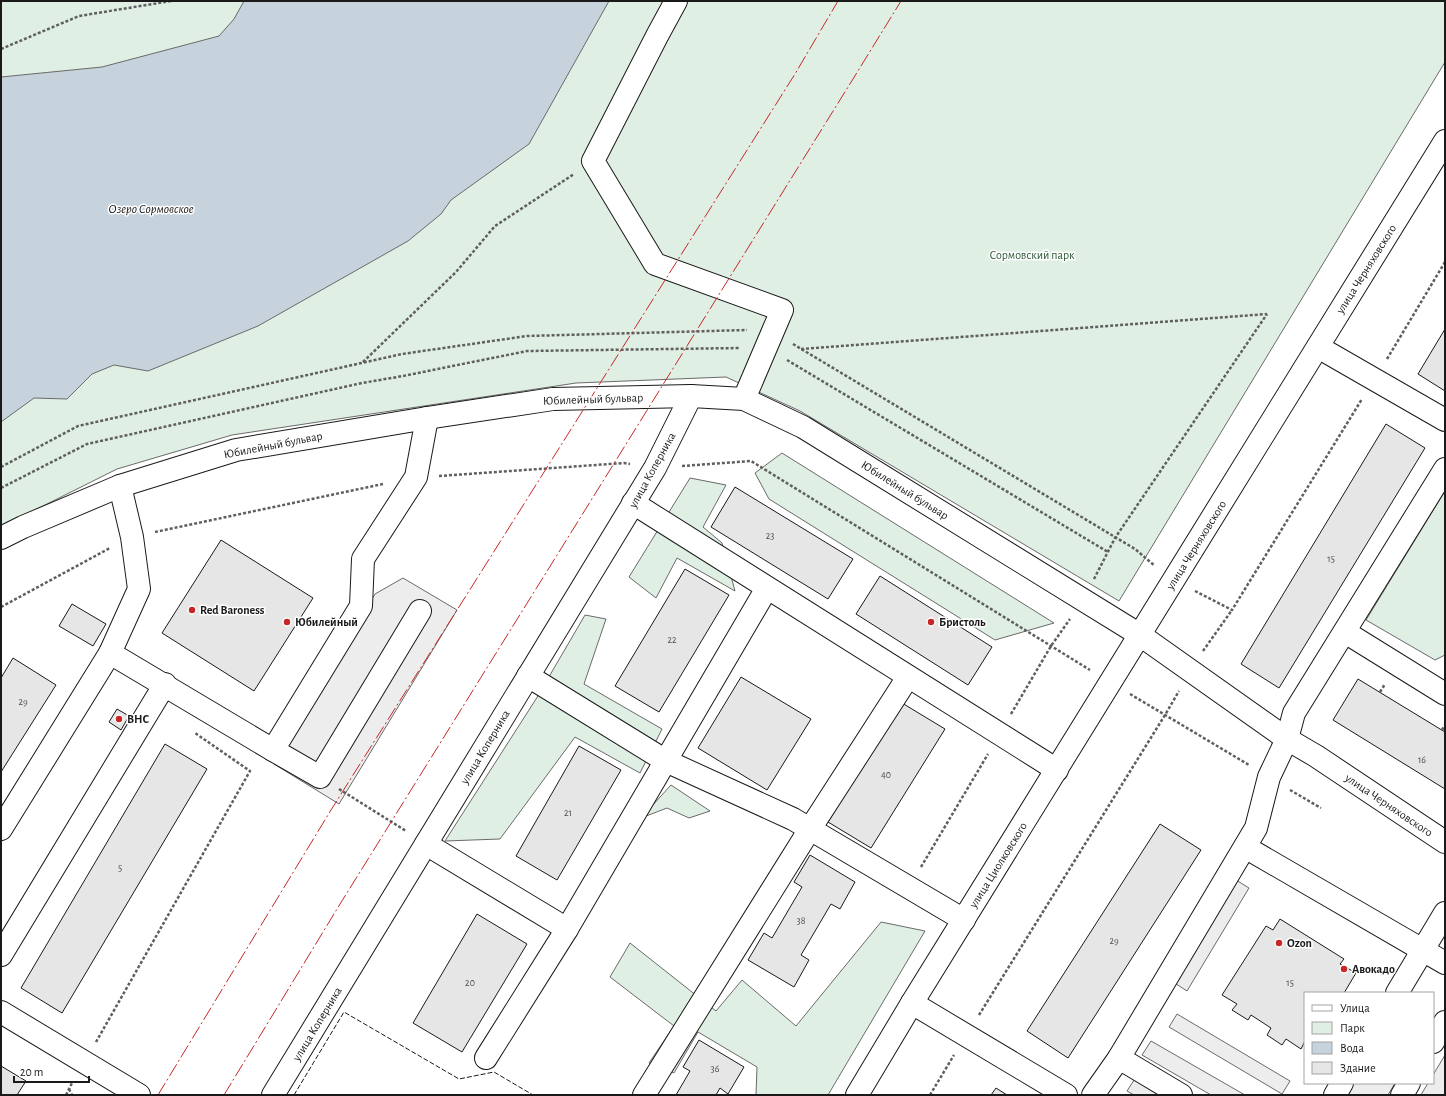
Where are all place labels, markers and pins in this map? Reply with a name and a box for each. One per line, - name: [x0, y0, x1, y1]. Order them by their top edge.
- place label: Red Baroness: [200, 604, 265, 616]
- marker: Red Baroness: [187, 605, 197, 615]
- place label: Юбилейный: [295, 616, 358, 628]
- place label: Бристоль: [939, 616, 986, 628]
- marker: Юбилейный: [282, 617, 292, 627]
- marker: Бристоль: [926, 617, 936, 627]
- place label: ВНС: [127, 713, 150, 725]
- marker: ВНС: [114, 714, 124, 724]
- place label: Ozon: [1287, 937, 1312, 949]
- marker: Ozon: [1274, 938, 1284, 948]
- place label: Авокадо: [1352, 963, 1395, 975]
- marker: Авокадо: [1339, 964, 1349, 974]

